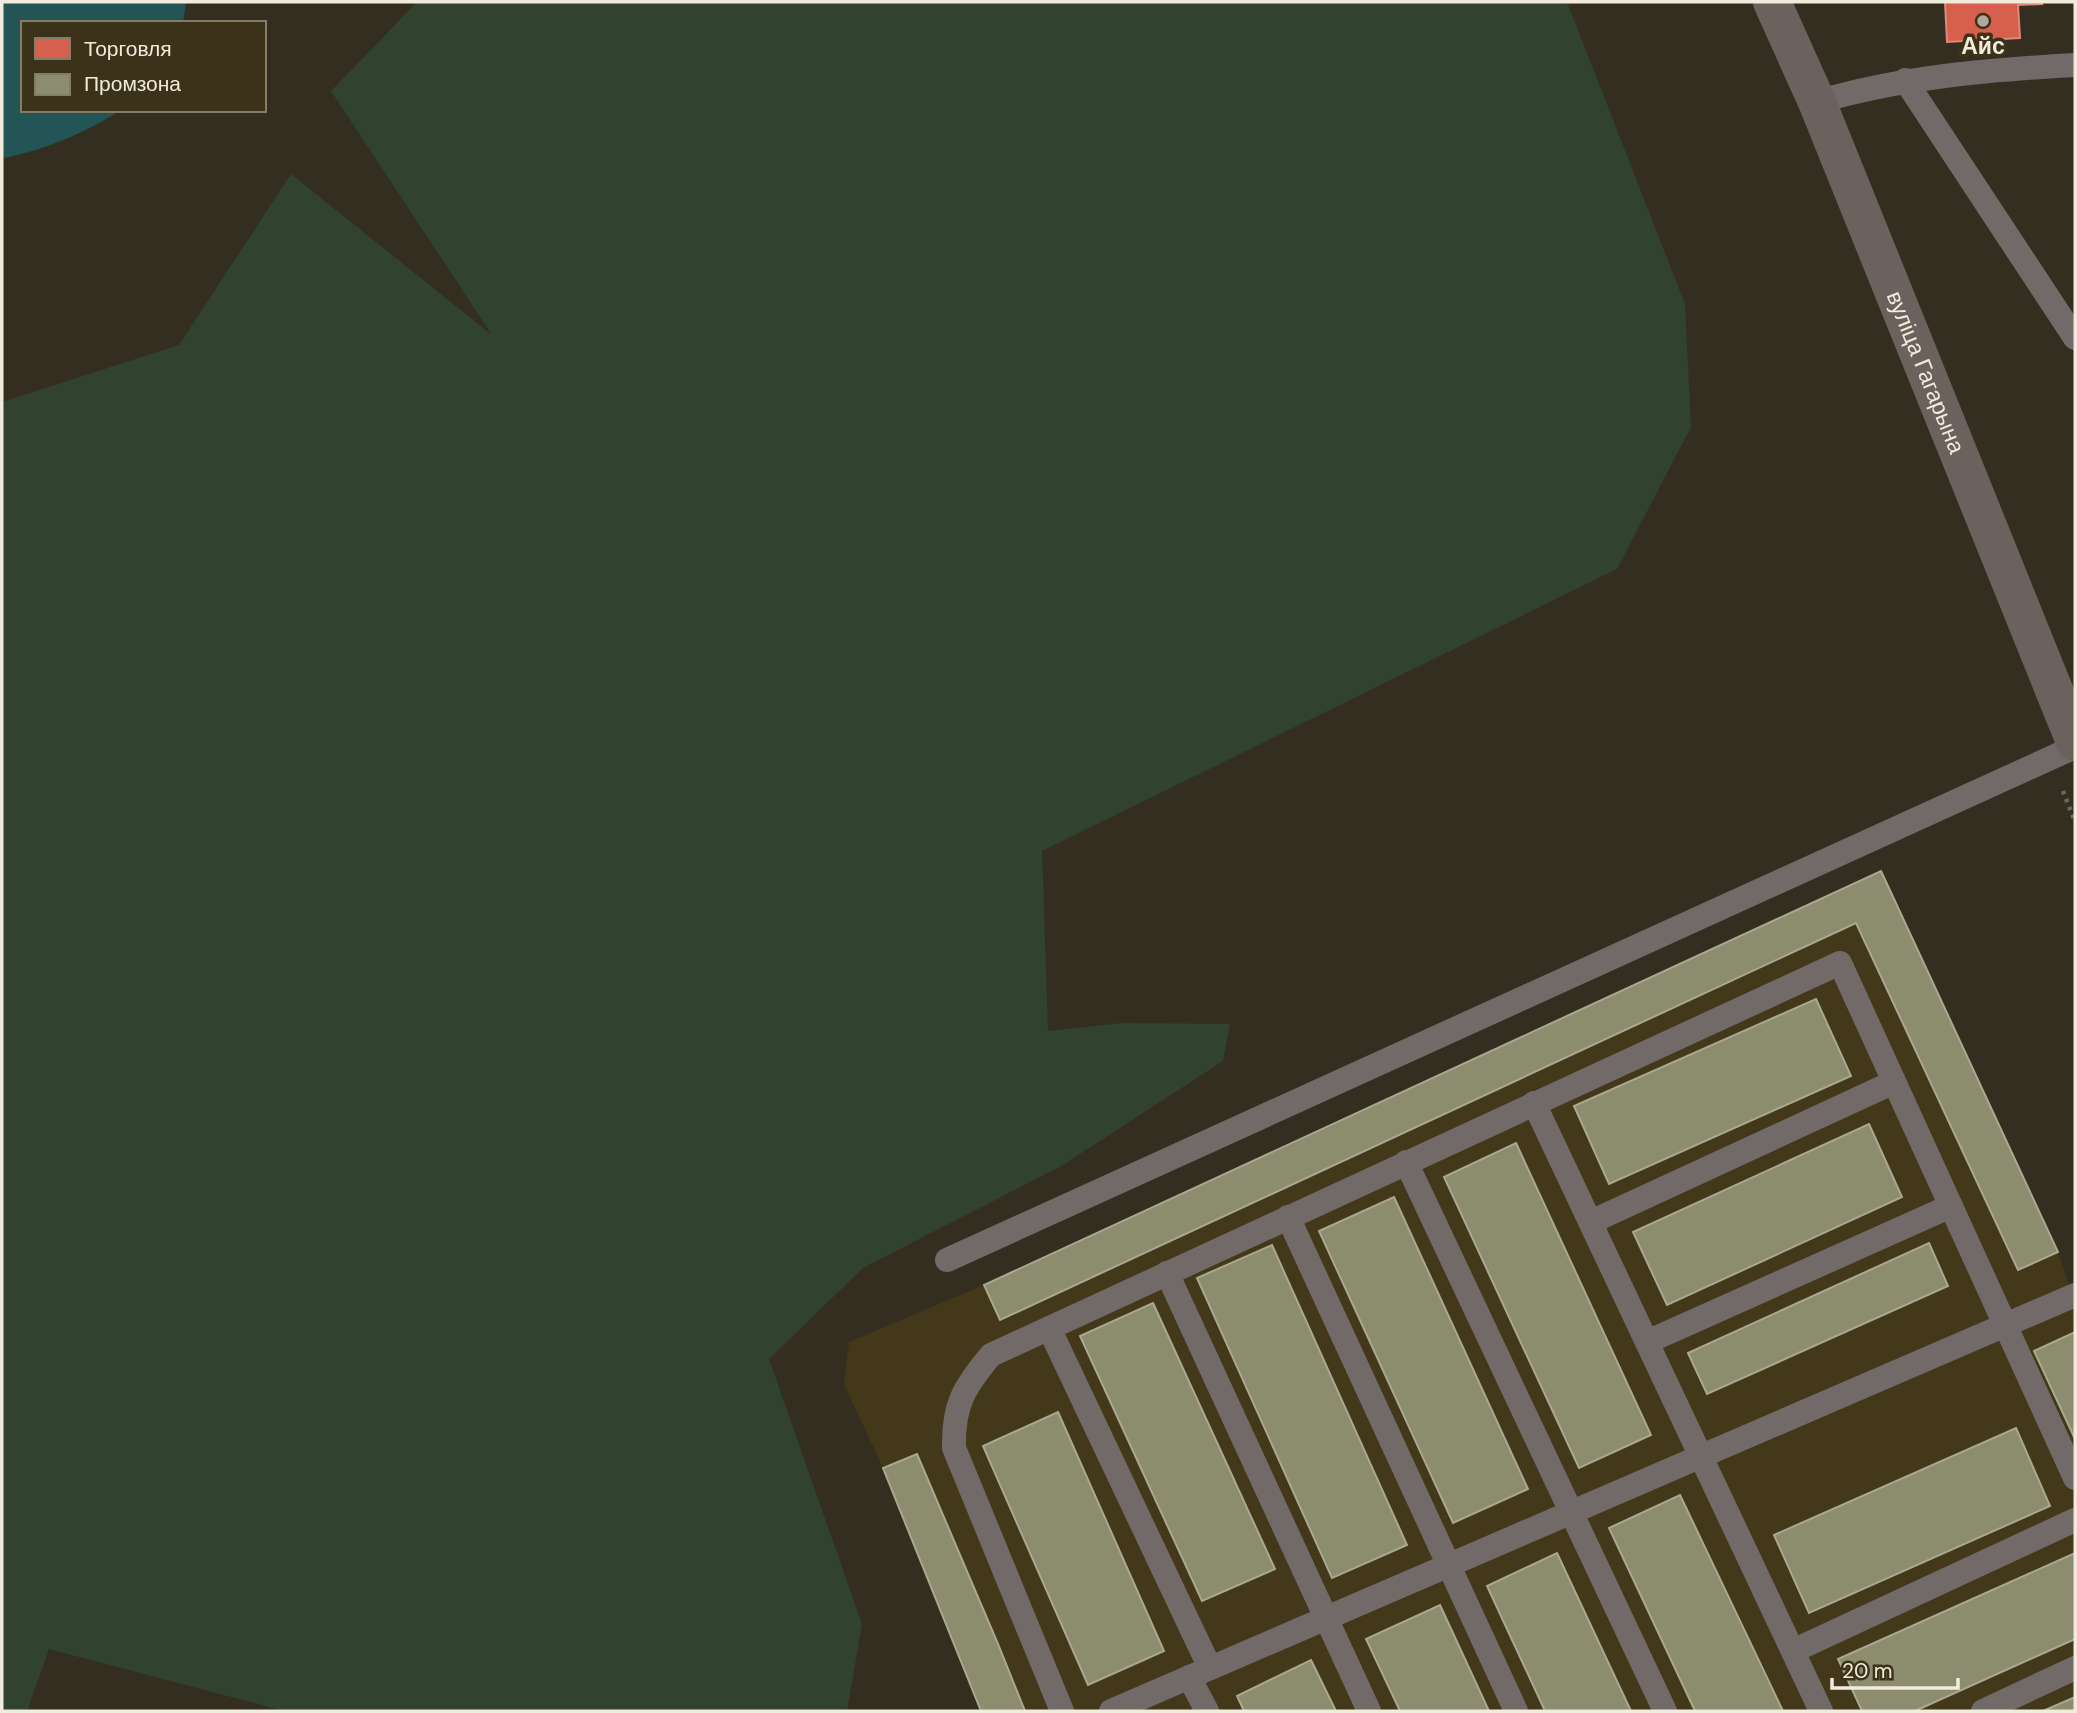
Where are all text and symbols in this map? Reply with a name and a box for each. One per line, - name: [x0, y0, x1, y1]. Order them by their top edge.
- marker: Айс: [1975, 13, 1991, 29]
- legend: [21, 21, 266, 112]
- place label: Айс: [1961, 31, 2005, 61]
- text: Торговля: [84, 35, 172, 63]
- text: Промзона: [84, 70, 181, 98]
- street label: вуліца Гагарына: [1880, 286, 1972, 458]
- scale bar: [1832, 1646, 1958, 1690]
- text: 20 m: [1842, 1657, 1893, 1685]

